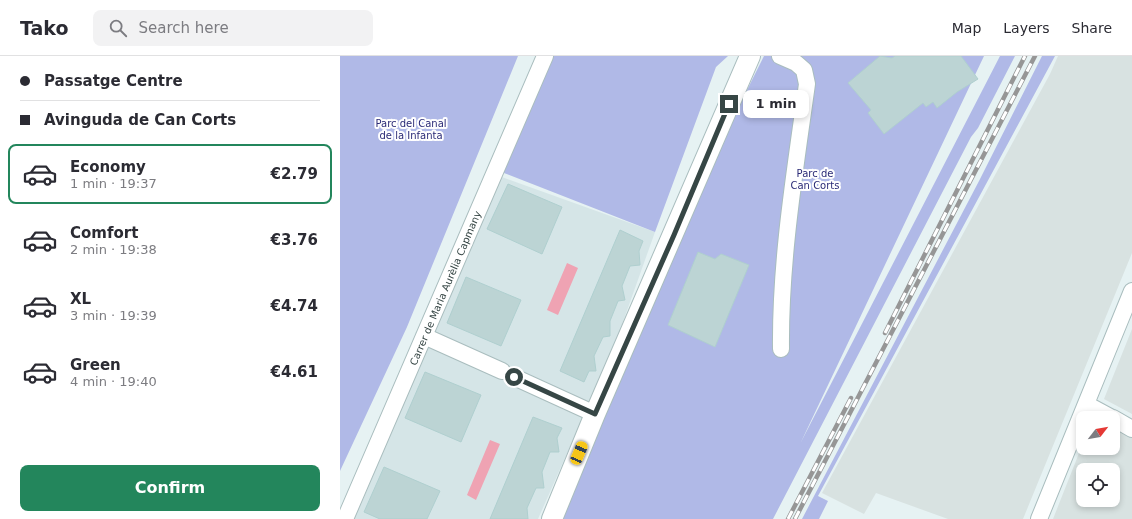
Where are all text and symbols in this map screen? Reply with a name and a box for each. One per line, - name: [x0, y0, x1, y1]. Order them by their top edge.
- search box: [93, 10, 373, 46]
- text: Tako: [20, 17, 69, 39]
- icon: search: [107, 17, 129, 39]
- text: Search here: [139, 19, 229, 37]
- text: Map: [952, 20, 981, 36]
- text: Layers: [1003, 20, 1050, 36]
- text: Share: [1072, 20, 1112, 36]
- text: Passatge Centre: [44, 72, 183, 90]
- callout: 1 min: [743, 90, 809, 118]
- route end: [720, 95, 738, 113]
- text: 1 min: [756, 96, 796, 111]
- text: Avinguda de Can Corts: [44, 111, 236, 129]
- park label: Parc del Canal de la Infanta: [375, 118, 447, 141]
- icon: car: [22, 156, 58, 192]
- text: Economy: [70, 158, 146, 176]
- text: €2.79: [271, 165, 318, 183]
- park label: Parc de Can Corts: [791, 168, 839, 191]
- text: 1 min · 19:37: [70, 176, 157, 191]
- street label: Carrer de Maria Aurèlia Capmany: [408, 209, 483, 367]
- icon: car: [22, 222, 58, 258]
- text: Comfort: [70, 224, 138, 242]
- text: €3.76: [271, 231, 318, 249]
- text: 2 min · 19:38: [70, 242, 157, 257]
- icon: car: [22, 288, 58, 324]
- text: XL: [70, 290, 91, 308]
- text: €4.74: [271, 297, 318, 315]
- text: 3 min · 19:39: [70, 308, 157, 323]
- icon: car: [22, 354, 58, 390]
- text: Green: [70, 356, 121, 374]
- text: €4.61: [271, 363, 318, 381]
- route start: [505, 368, 523, 386]
- text: 4 min · 19:40: [70, 374, 157, 389]
- north arrow: [1076, 411, 1120, 455]
- map controls: [1076, 411, 1120, 507]
- car: [569, 440, 589, 466]
- button: locate: [1076, 463, 1120, 507]
- button: Confirm: [20, 465, 320, 511]

